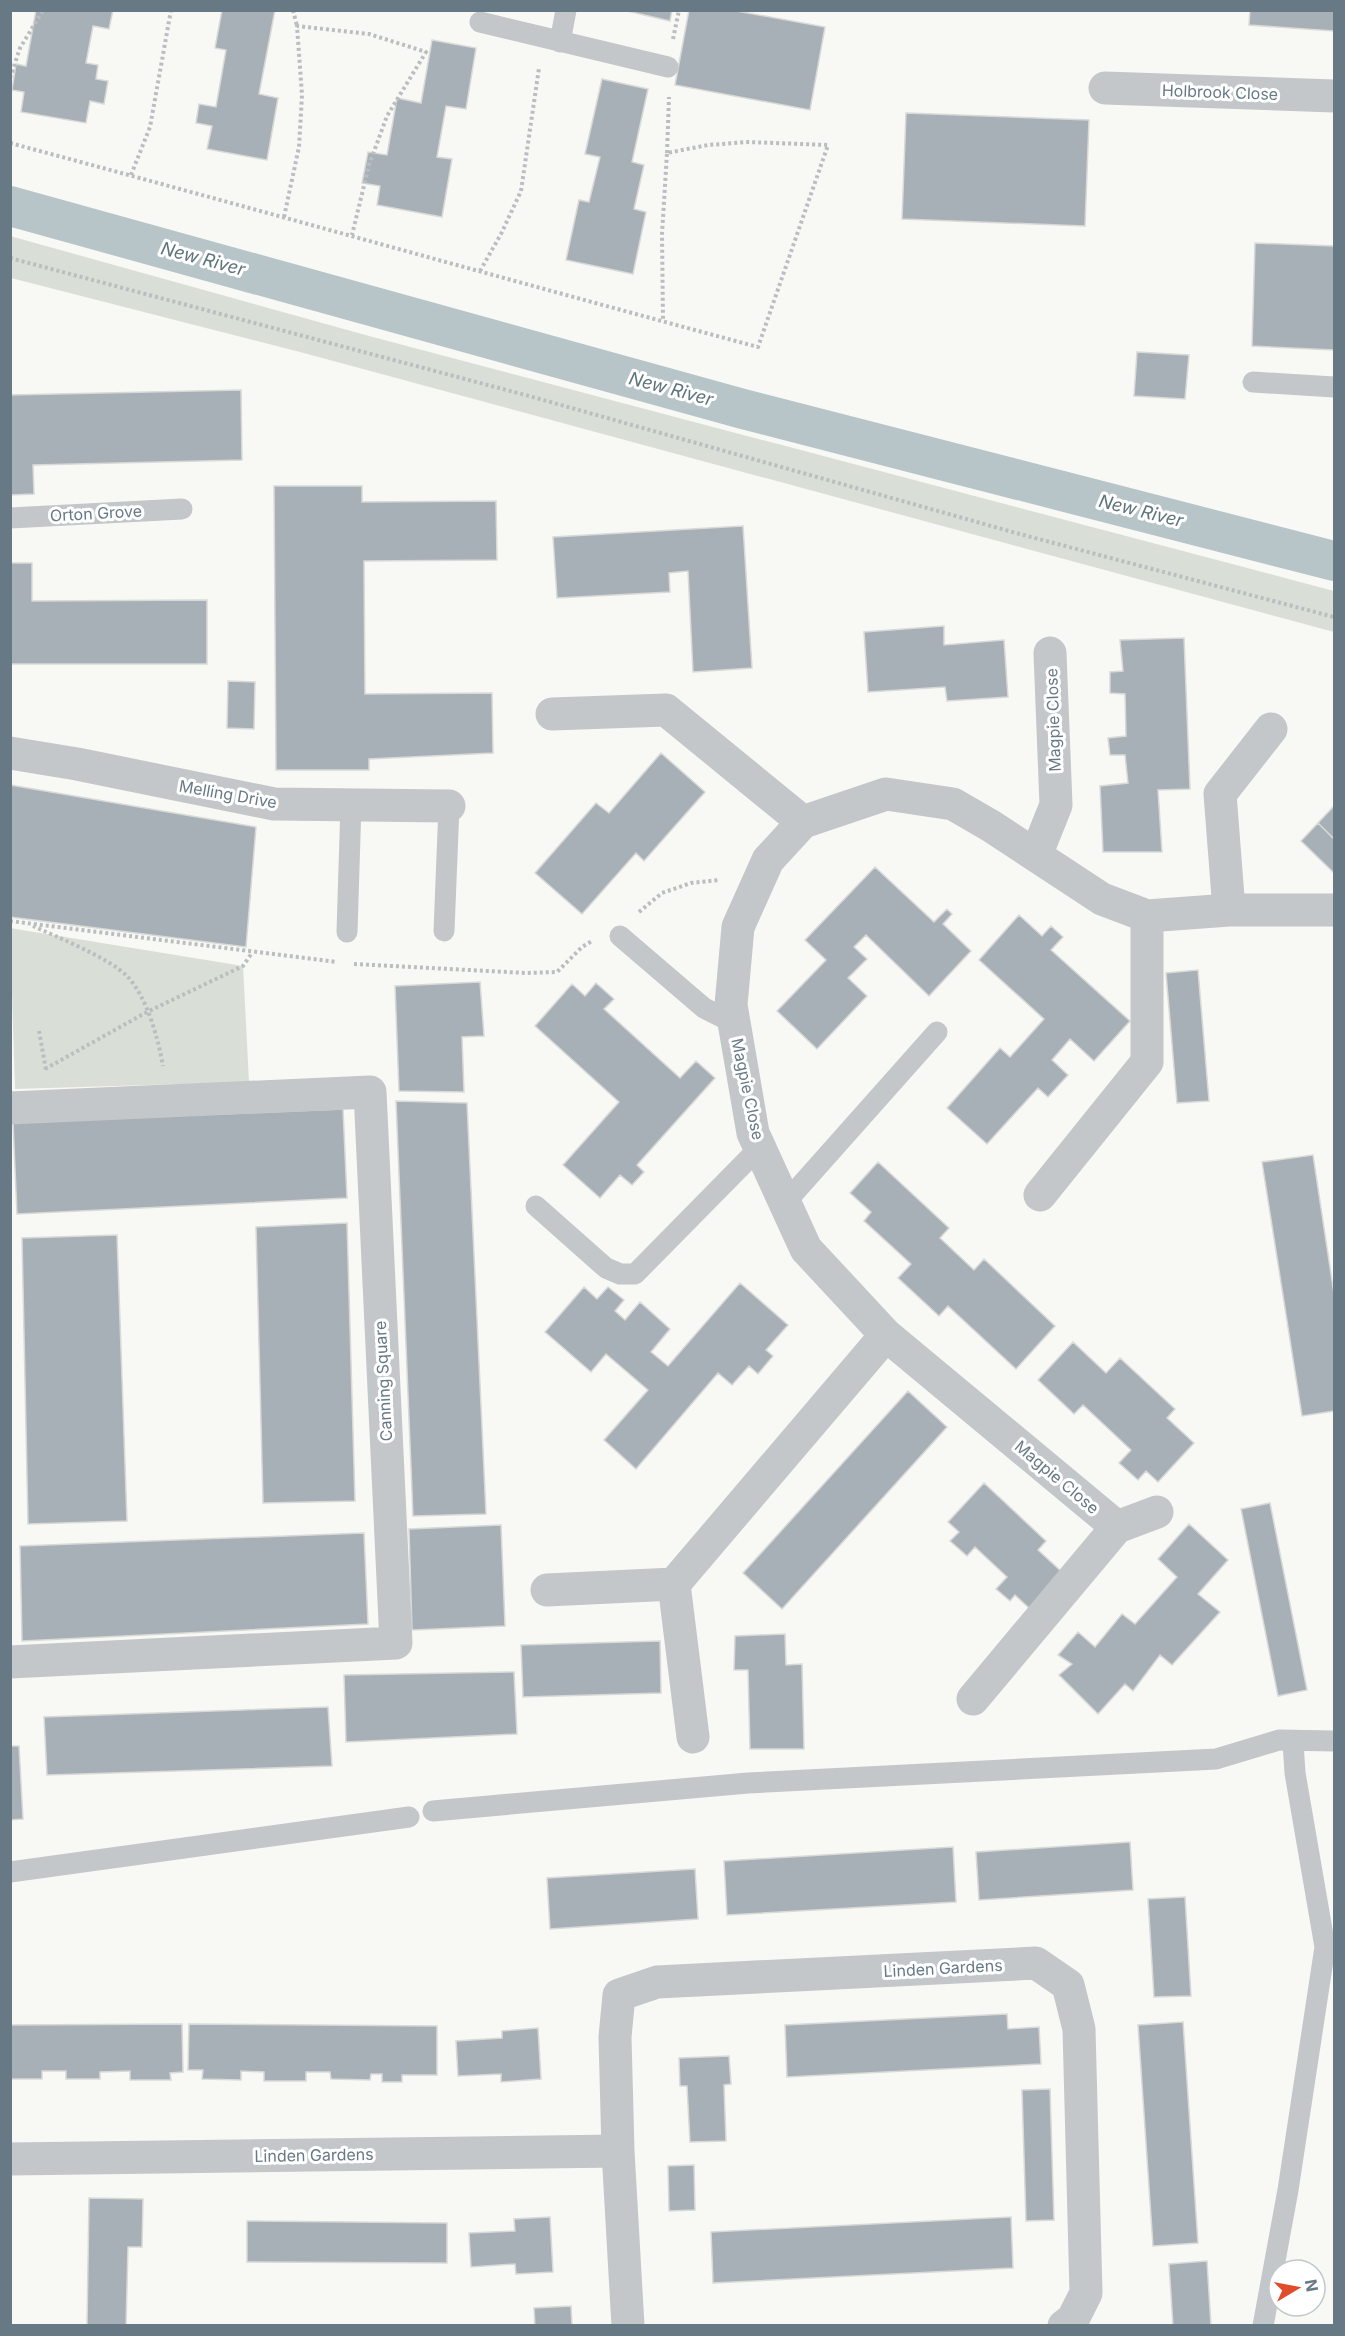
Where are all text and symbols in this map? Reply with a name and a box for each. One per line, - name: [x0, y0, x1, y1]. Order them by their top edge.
- street label: Holbrook Close: [1162, 80, 1278, 104]
- water label: New River: [159, 237, 249, 280]
- water label: New River: [627, 367, 717, 410]
- water label: New River: [1097, 490, 1187, 531]
- street label: Orton Grove: [49, 501, 143, 525]
- street label: Magpie Close: [1041, 668, 1065, 772]
- street label: Melling Drive: [178, 776, 278, 812]
- street label: Magpie Close: [727, 1036, 769, 1142]
- street label: Canning Square: [370, 1320, 396, 1442]
- street label: Magpie Close: [1011, 1436, 1103, 1518]
- street label: Linden Gardens: [883, 1955, 1003, 1981]
- street label: Linden Gardens: [254, 2144, 374, 2166]
- north arrow: [1267, 2258, 1327, 2318]
- text: N: [1301, 2278, 1323, 2293]

